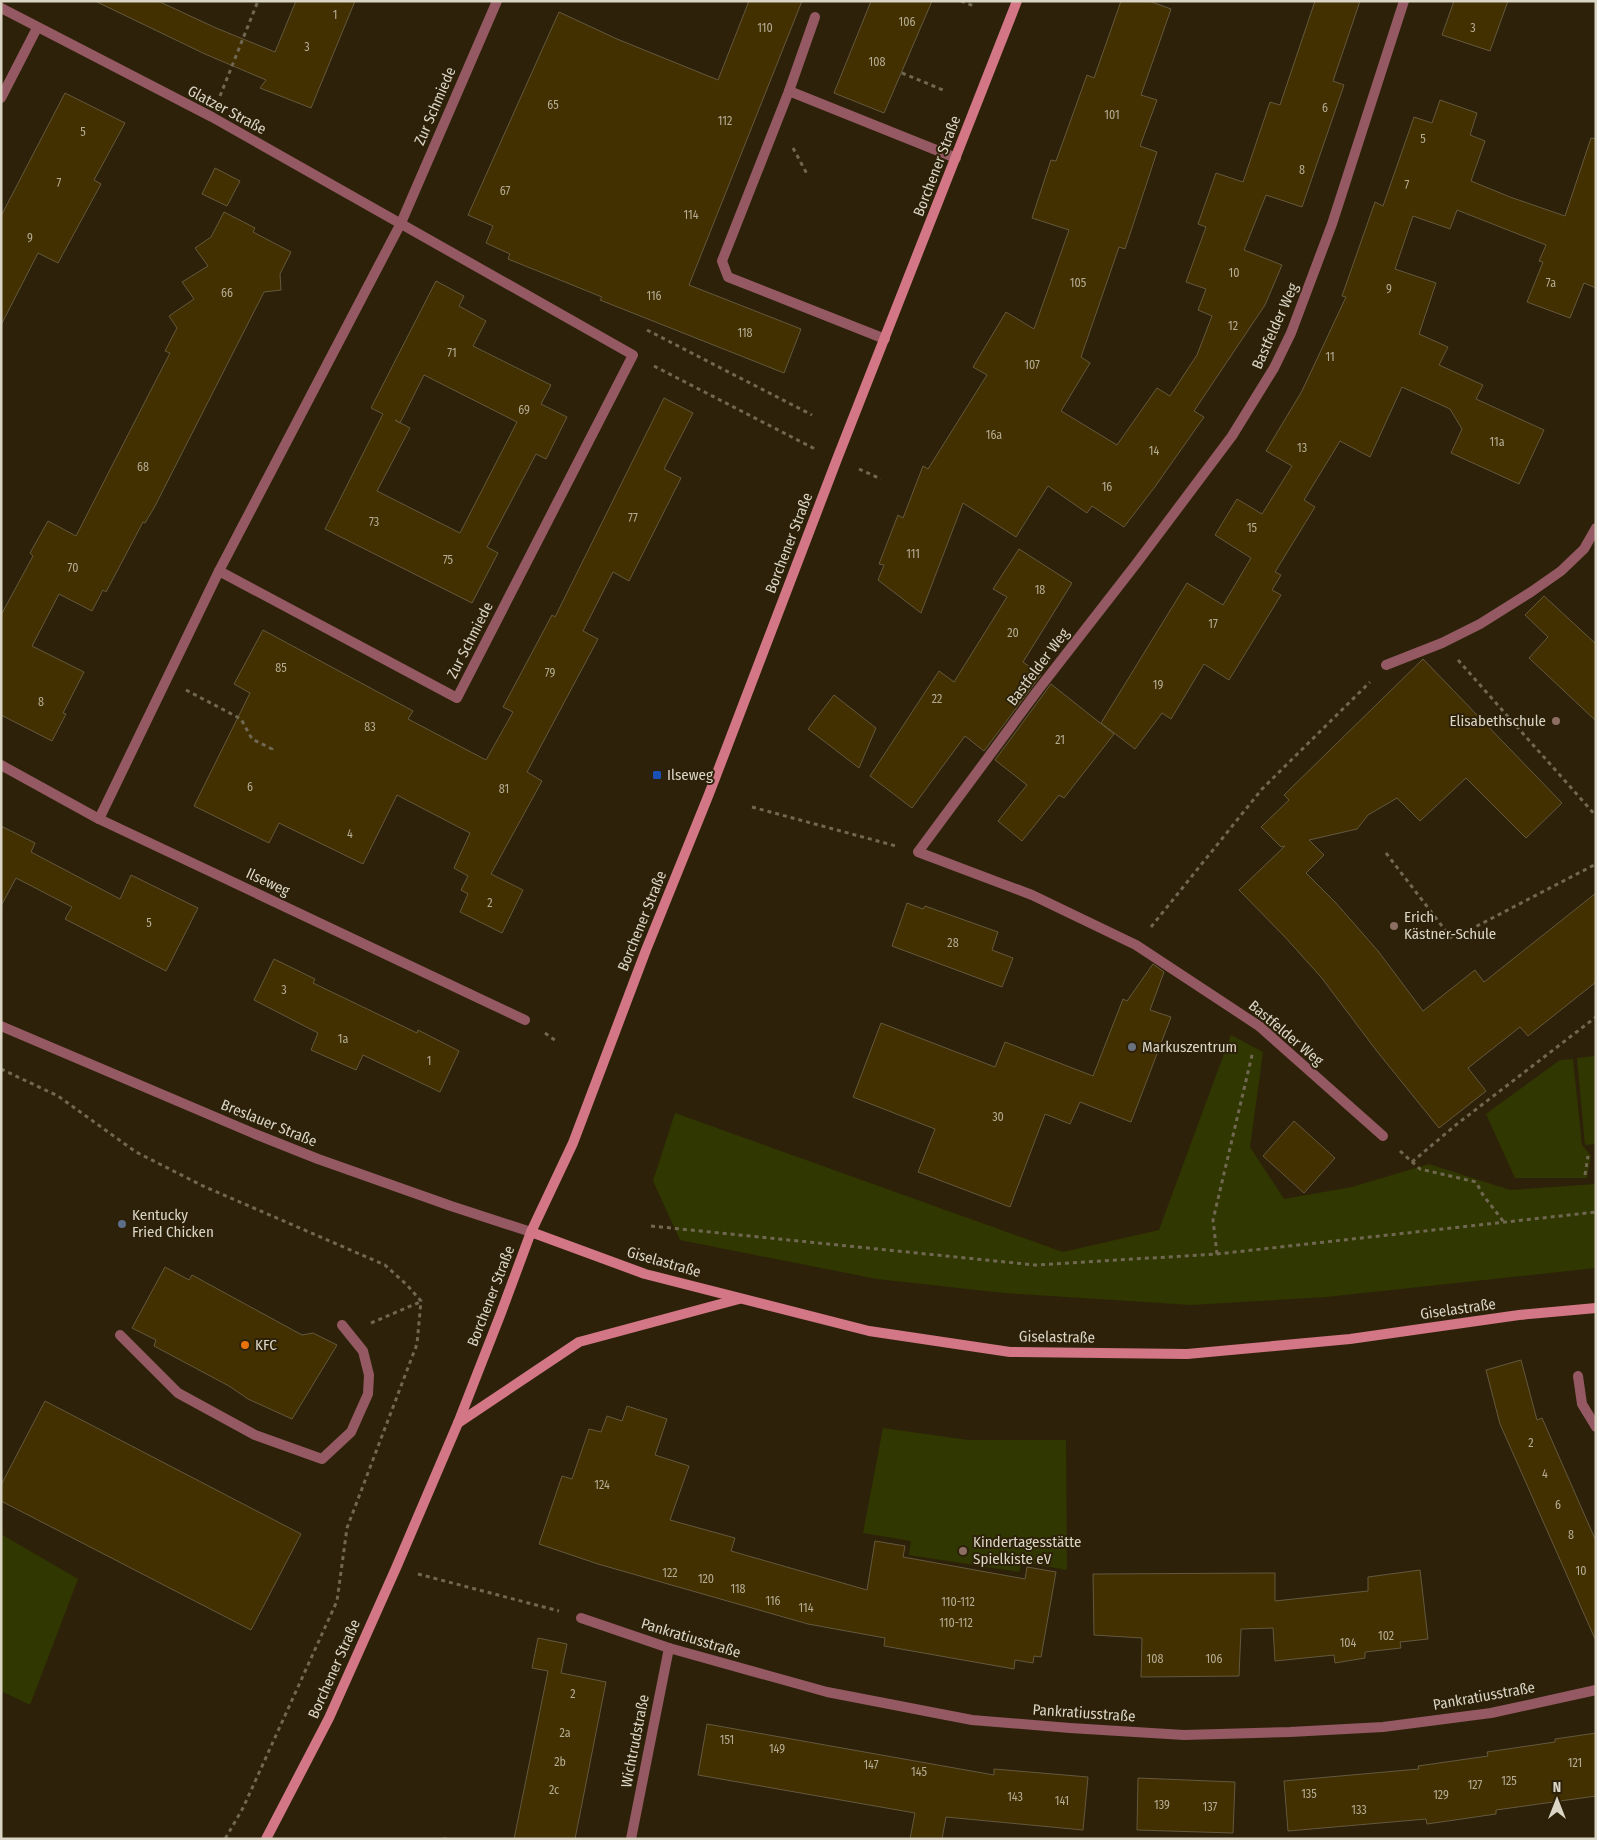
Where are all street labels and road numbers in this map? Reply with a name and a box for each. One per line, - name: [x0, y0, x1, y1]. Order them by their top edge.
- street label: Zur Schmiede: [410, 64, 460, 148]
- street label: Glatzer Straße: [185, 82, 269, 138]
- street label: Borchener Straße: [909, 113, 965, 219]
- street label: Bastfelder Weg: [1248, 280, 1302, 372]
- street label: Borchener Straße: [761, 490, 817, 596]
- street label: Zur Schmiede: [443, 599, 497, 681]
- street label: Bastfelder Weg: [1003, 625, 1073, 709]
- street label: Ilseweg: [243, 864, 293, 900]
- street label: Borchener Straße: [614, 868, 670, 974]
- street label: Bastfelder Weg: [1245, 996, 1327, 1070]
- street label: Breslauer Straße: [218, 1096, 320, 1150]
- street label: Borchener Straße: [463, 1243, 519, 1349]
- street label: Giselastraße: [625, 1243, 703, 1281]
- street label: Giselastraße: [1419, 1295, 1497, 1323]
- street label: Giselastraße: [1019, 1327, 1095, 1347]
- street label: Pankratiusstraße: [639, 1614, 743, 1662]
- street label: Borchener Straße: [304, 1617, 364, 1721]
- street label: Pankratiusstraße: [1432, 1678, 1536, 1714]
- street label: Wichtrudstraße: [617, 1693, 653, 1789]
- street label: Pankratiusstraße: [1032, 1700, 1136, 1726]

